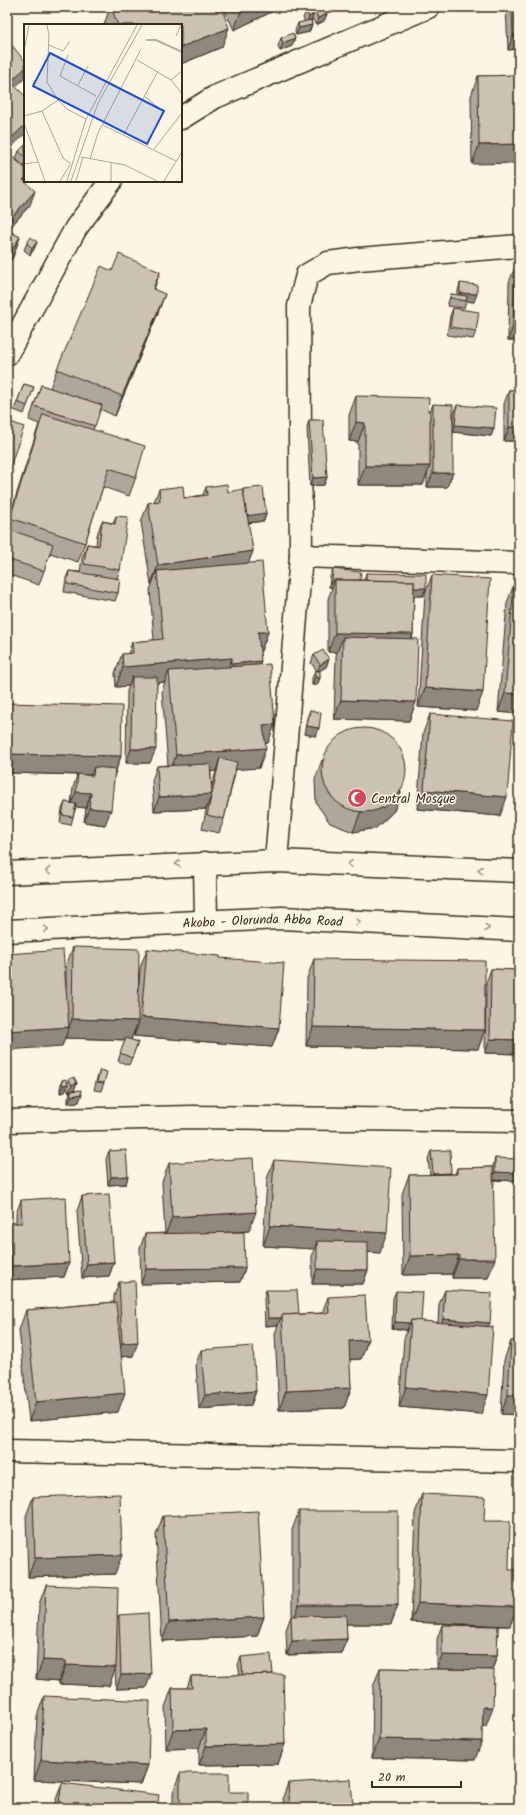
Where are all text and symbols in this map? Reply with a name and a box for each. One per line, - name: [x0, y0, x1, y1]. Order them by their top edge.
- inset map: [24, 24, 182, 182]
- mosque icon: Central Mosque: [346, 787, 368, 809]
- place label: Central Mosque: [371, 789, 455, 810]
- one-way arrow: [175, 860, 181, 869]
- one-way arrow: [347, 860, 353, 868]
- one-way arrow: [477, 865, 483, 874]
- one-way arrow: [45, 867, 51, 875]
- street label: Akobo - Olorunda Abba Road: [182, 909, 344, 935]
- one-way arrow: [355, 918, 361, 926]
- one-way arrow: [484, 924, 490, 933]
- one-way arrow: [43, 925, 49, 933]
- scale bar: [372, 1763, 461, 1789]
- text: 20 m: [378, 1768, 406, 1787]

